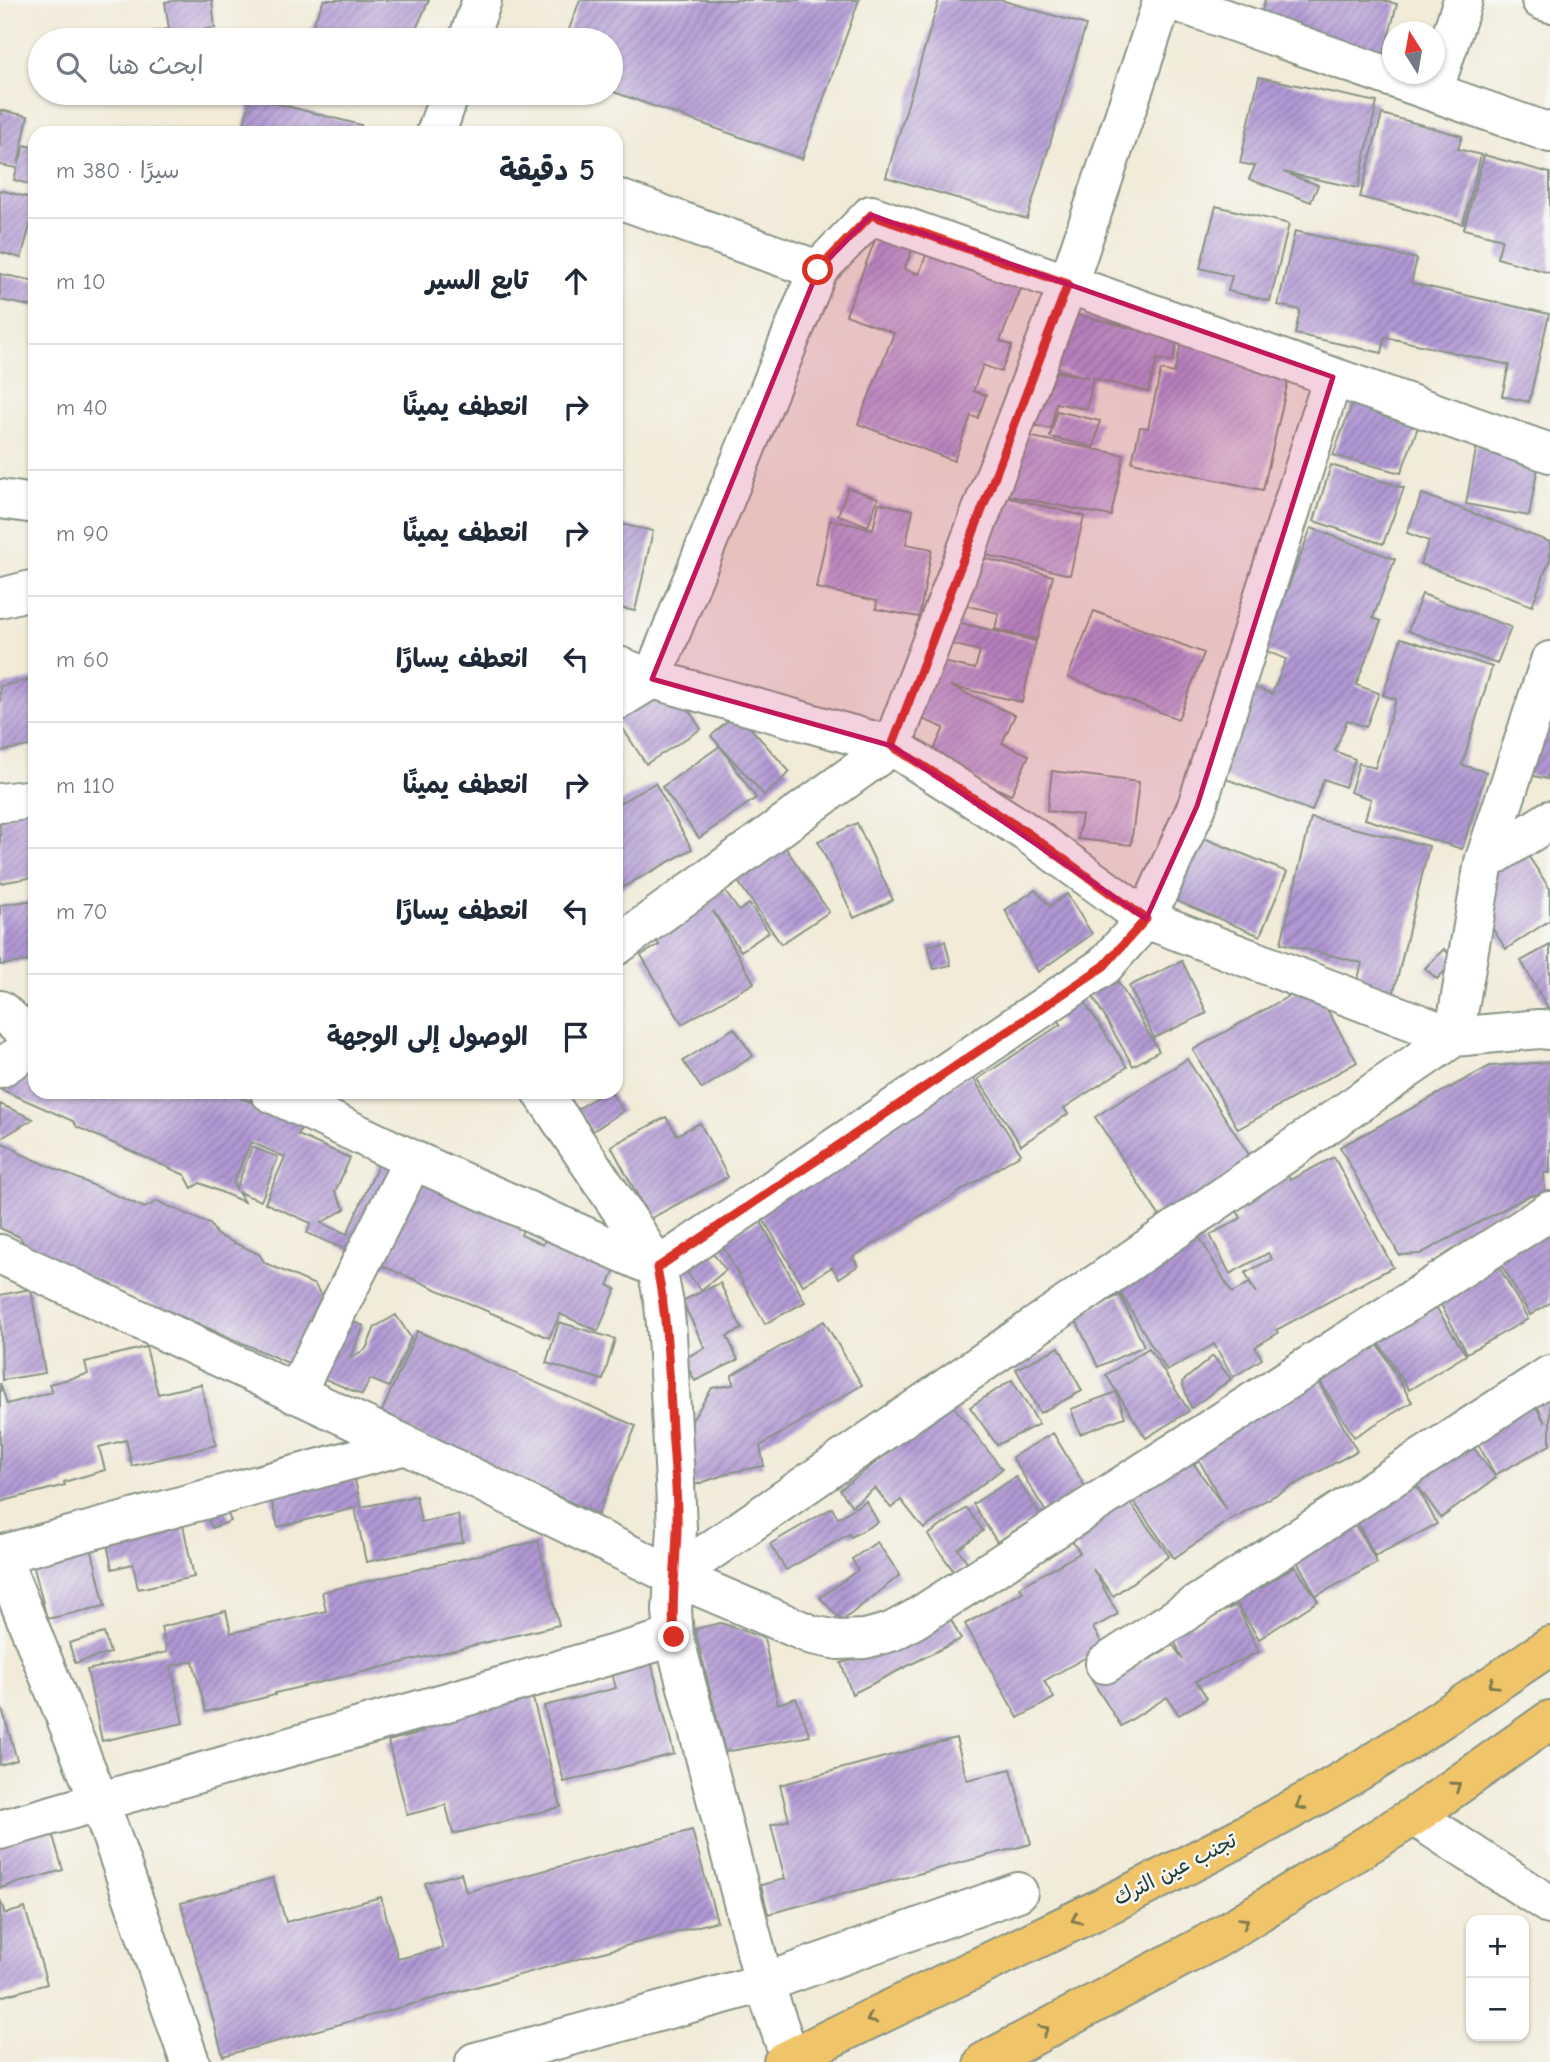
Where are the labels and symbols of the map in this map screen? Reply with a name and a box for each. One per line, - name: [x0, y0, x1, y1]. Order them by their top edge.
- north arrow: [1382, 21, 1445, 84]
- route start: [802, 254, 833, 285]
- route end: [658, 1621, 689, 1652]
- one-way arrow: [1488, 1676, 1501, 1688]
- one-way arrow: [1448, 1782, 1461, 1794]
- one-way arrow: [1295, 1796, 1307, 1810]
- street label: تجنب عين الترك: [1109, 1827, 1242, 1911]
- one-way arrow: [1071, 1911, 1083, 1925]
- one-way arrow: [1236, 1917, 1249, 1930]
- one-way arrow: [866, 2010, 878, 2024]
- one-way arrow: [1037, 2025, 1049, 2038]

